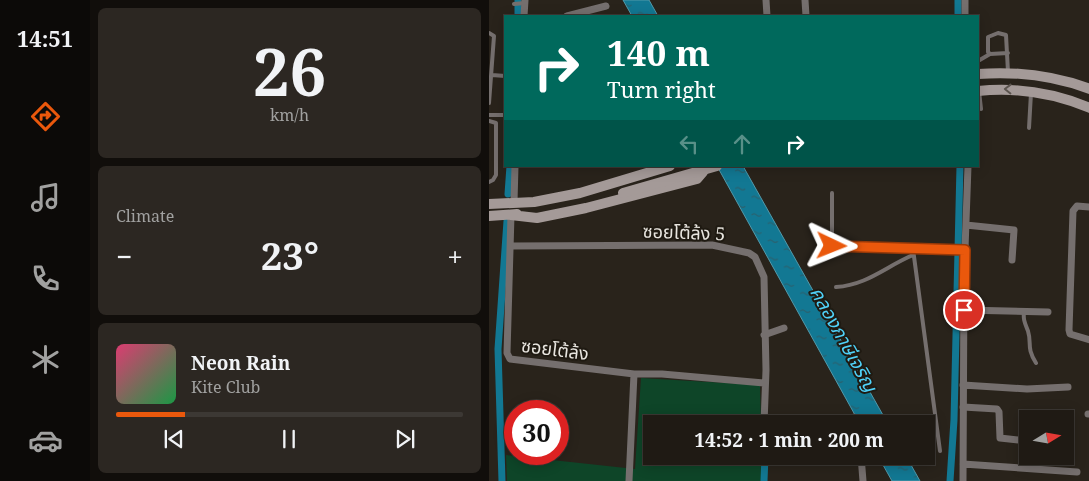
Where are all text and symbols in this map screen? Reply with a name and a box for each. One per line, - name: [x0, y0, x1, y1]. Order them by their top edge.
- text: 14:51: [17, 23, 73, 53]
- text: 26: [253, 27, 326, 115]
- text: 140 m: [607, 29, 710, 76]
- icon: right: [524, 35, 589, 100]
- text: Turn right: [607, 74, 716, 104]
- one-way arrow: [1004, 84, 1012, 94]
- icon: directions: [28, 99, 63, 134]
- text: km/h: [270, 104, 309, 126]
- icon: left: [675, 130, 703, 158]
- icon: ahead: [728, 130, 756, 158]
- icon: right: [781, 130, 809, 158]
- icon: music: [28, 180, 63, 215]
- text: Climate: [116, 205, 174, 227]
- street label: ซอยโต้ล้ง 5: [642, 219, 726, 245]
- position arrow: [805, 219, 857, 271]
- text: 23°: [261, 229, 319, 281]
- text: −: [116, 237, 132, 275]
- text: +: [447, 237, 463, 275]
- icon: phone: [28, 261, 63, 296]
- water label: คลองภาษีเจริญ: [804, 282, 884, 398]
- pin: [943, 289, 985, 331]
- icon: arrive: [950, 296, 978, 324]
- street label: ซอยโต้ล้ง: [520, 333, 590, 365]
- icon: climate: [28, 342, 63, 377]
- text: Neon Rain: [191, 350, 290, 376]
- text: Kite Club: [191, 376, 260, 398]
- speed limit sign: 30: [504, 400, 569, 465]
- north arrow: [1019, 410, 1074, 465]
- map controls: [1019, 410, 1074, 465]
- icon: car: [28, 423, 63, 458]
- icon: previous: [160, 425, 188, 453]
- icon: pause: [275, 425, 303, 453]
- icon: next: [391, 425, 419, 453]
- text: 14:52 · 1 min · 200 m: [694, 427, 884, 453]

